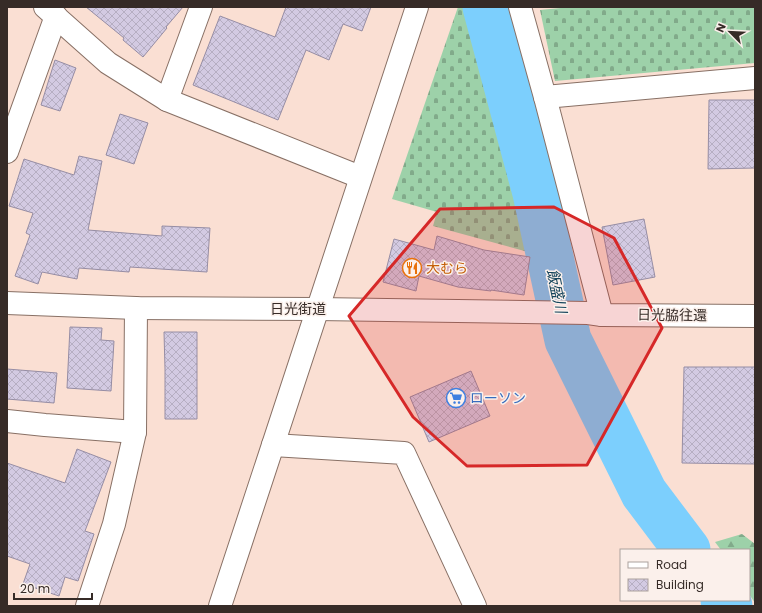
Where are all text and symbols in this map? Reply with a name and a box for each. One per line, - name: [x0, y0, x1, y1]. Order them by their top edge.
- north arrow: [710, 12, 750, 52]
- text: N: [712, 21, 730, 35]
- restaurant icon: 大むら: [401, 257, 423, 279]
- place label: 大むら: [426, 258, 468, 278]
- water label: 飯盛川: [542, 267, 572, 317]
- street label: 日光街道: [270, 299, 326, 319]
- street label: 日光脇往還: [637, 304, 707, 326]
- supermarket icon: ローソン: [445, 387, 467, 409]
- place label: ローソン: [470, 388, 526, 408]
- legend: [620, 549, 750, 601]
- text: Road: [656, 556, 687, 573]
- scale bar: [14, 575, 92, 601]
- text: Building: [656, 576, 704, 593]
- text: 20 m: [20, 580, 50, 597]

